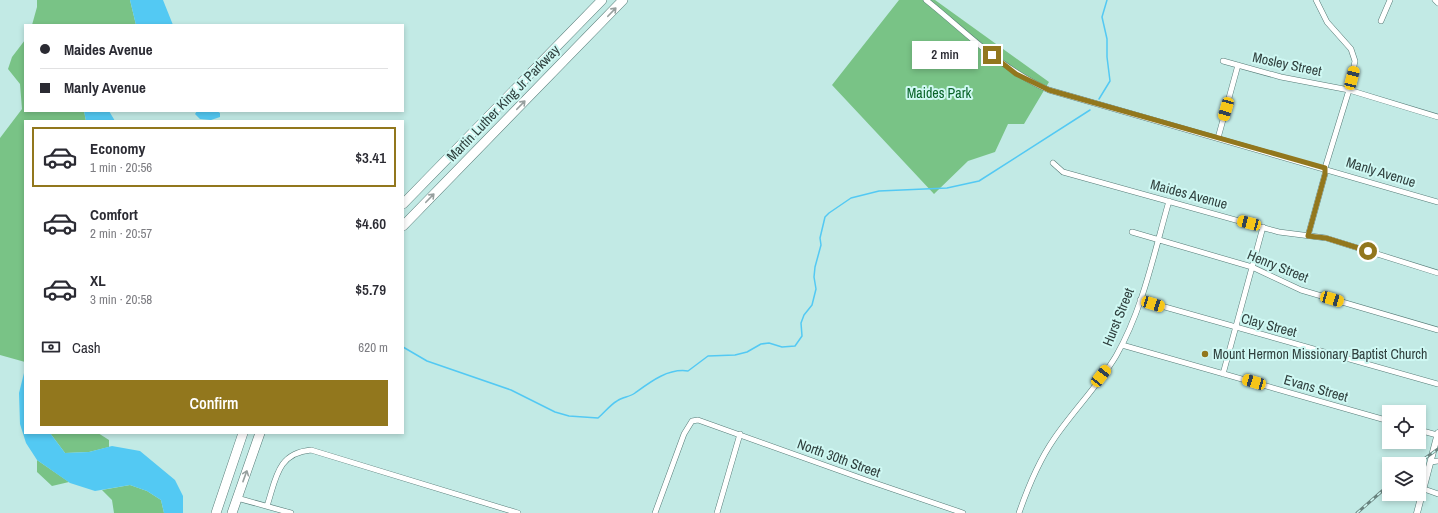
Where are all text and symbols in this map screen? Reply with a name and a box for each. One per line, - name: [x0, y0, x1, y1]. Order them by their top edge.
- one-way arrow: [607, 7, 617, 17]
- text: Maides Avenue: [64, 39, 153, 60]
- street label: Martin Luther King Jr Parkway: [443, 41, 564, 165]
- callout: 2 min: [912, 41, 978, 69]
- text: 2 min: [931, 46, 959, 63]
- route end: [983, 46, 1001, 64]
- street label: Mosley Street: [1251, 48, 1323, 80]
- car: [1343, 65, 1361, 91]
- text: Manly Avenue: [64, 77, 146, 98]
- park label: Maides Park: [907, 84, 971, 102]
- car: [1217, 96, 1235, 122]
- one-way arrow: [516, 100, 526, 110]
- text: Economy: [90, 138, 145, 159]
- icon: car: [42, 139, 78, 175]
- text: $3.41: [355, 147, 386, 168]
- street label: Manly Avenue: [1344, 153, 1418, 191]
- text: 1 min · 20:56: [90, 159, 152, 176]
- street label: Maides Avenue: [1149, 175, 1229, 213]
- one-way arrow: [425, 193, 435, 203]
- text: Comfort: [90, 204, 138, 225]
- icon: car: [42, 205, 78, 241]
- text: $4.60: [355, 213, 386, 234]
- car: [1236, 214, 1262, 232]
- text: 2 min · 20:57: [90, 225, 152, 242]
- route start: [1359, 242, 1377, 260]
- street label: Henry Street: [1245, 246, 1311, 286]
- text: XL: [90, 270, 106, 291]
- icon: car: [42, 271, 78, 307]
- text: $5.79: [355, 279, 386, 300]
- street label: Hurst Street: [1098, 285, 1138, 349]
- car: [1319, 290, 1345, 308]
- text: 3 min · 20:58: [90, 291, 152, 308]
- car: [1140, 295, 1166, 313]
- street label: Clay Street: [1239, 309, 1299, 341]
- icon: cash: [40, 336, 62, 358]
- text: Cash: [72, 337, 101, 358]
- text: 620 m: [358, 339, 388, 356]
- place label: Mount Hermon Missionary Baptist Church: [1213, 345, 1427, 363]
- marker: Mount Hermon Missionary Baptist Church: [1200, 349, 1210, 359]
- car: [1089, 363, 1113, 389]
- street label: Evans Street: [1282, 370, 1350, 406]
- car: [1241, 373, 1267, 391]
- button: Confirm: [40, 380, 388, 426]
- map controls: [1382, 405, 1426, 501]
- button: locate: [1382, 405, 1426, 449]
- street label: North 30th Street: [795, 435, 883, 481]
- button: layers: [1382, 457, 1426, 501]
- one-way arrow: [241, 471, 249, 483]

